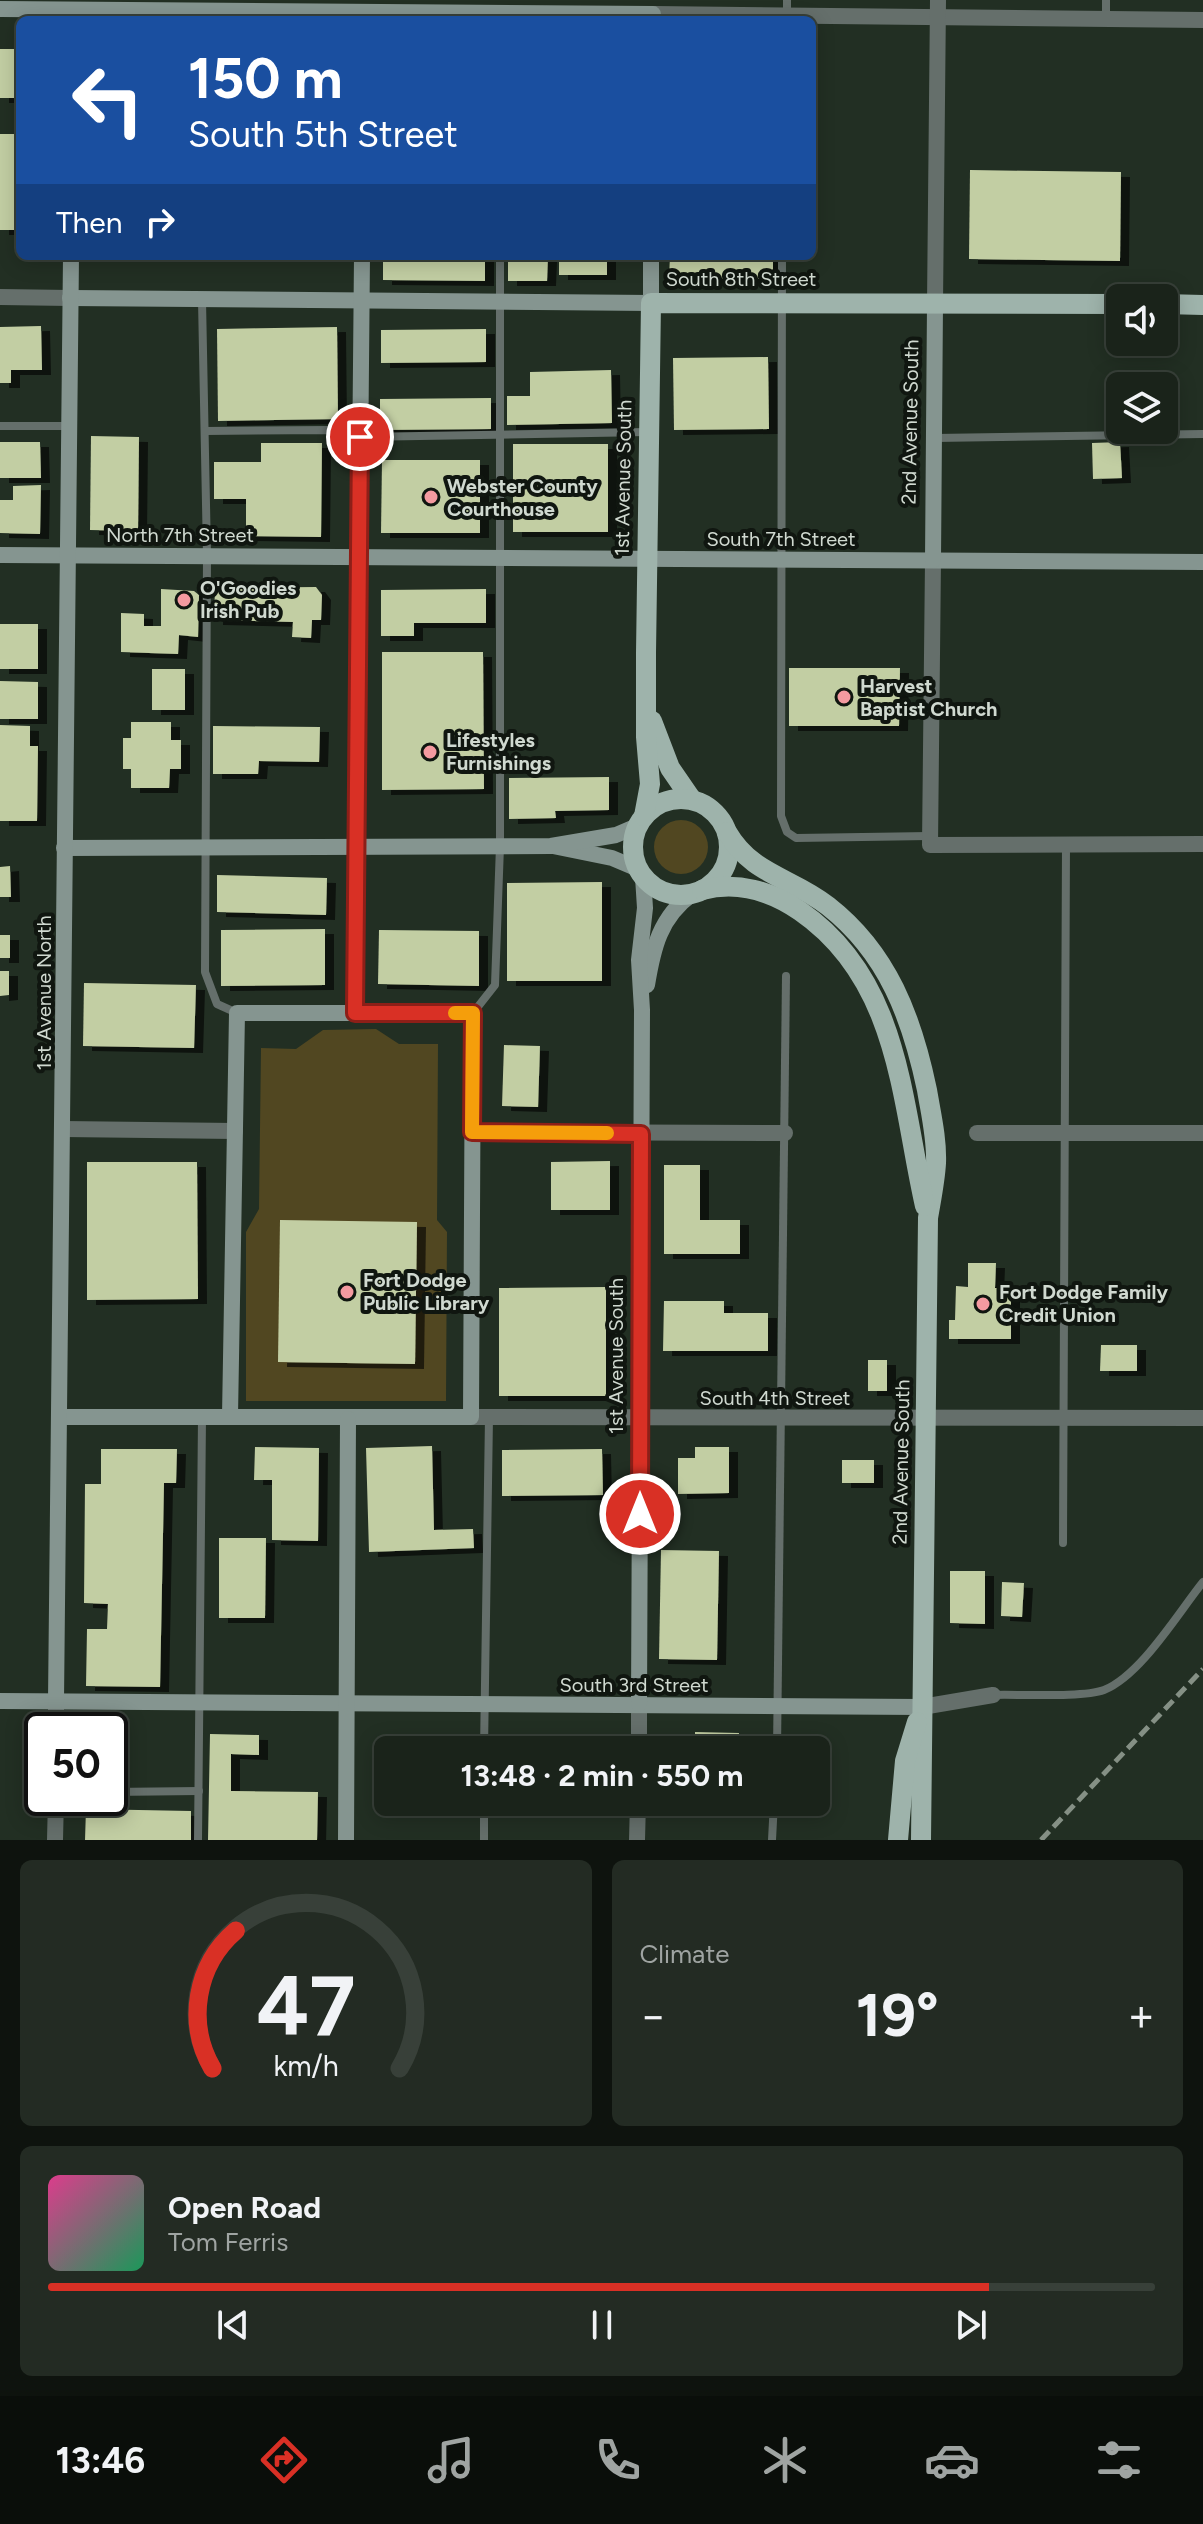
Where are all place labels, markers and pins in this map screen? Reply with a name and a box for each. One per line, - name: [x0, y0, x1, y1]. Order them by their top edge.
- pin: [326, 403, 394, 471]
- place label: Webster County Courthouse: [447, 474, 598, 521]
- marker: Webster County Courthouse: [422, 488, 440, 506]
- place label: O'Goodies Irish Pub: [200, 576, 296, 623]
- marker: O'Goodies Irish Pub: [175, 591, 193, 609]
- place label: Harvest Baptist Church: [860, 674, 997, 721]
- marker: Harvest Baptist Church: [835, 688, 853, 706]
- place label: Lifestyles Furnishings: [446, 728, 551, 775]
- marker: Lifestyles Furnishings: [421, 743, 439, 761]
- place label: Fort Dodge Public Library: [363, 1268, 490, 1315]
- place label: Fort Dodge Family Credit Union: [999, 1280, 1168, 1327]
- marker: Fort Dodge Public Library: [338, 1283, 356, 1301]
- marker: Fort Dodge Family Credit Union: [974, 1295, 992, 1313]

